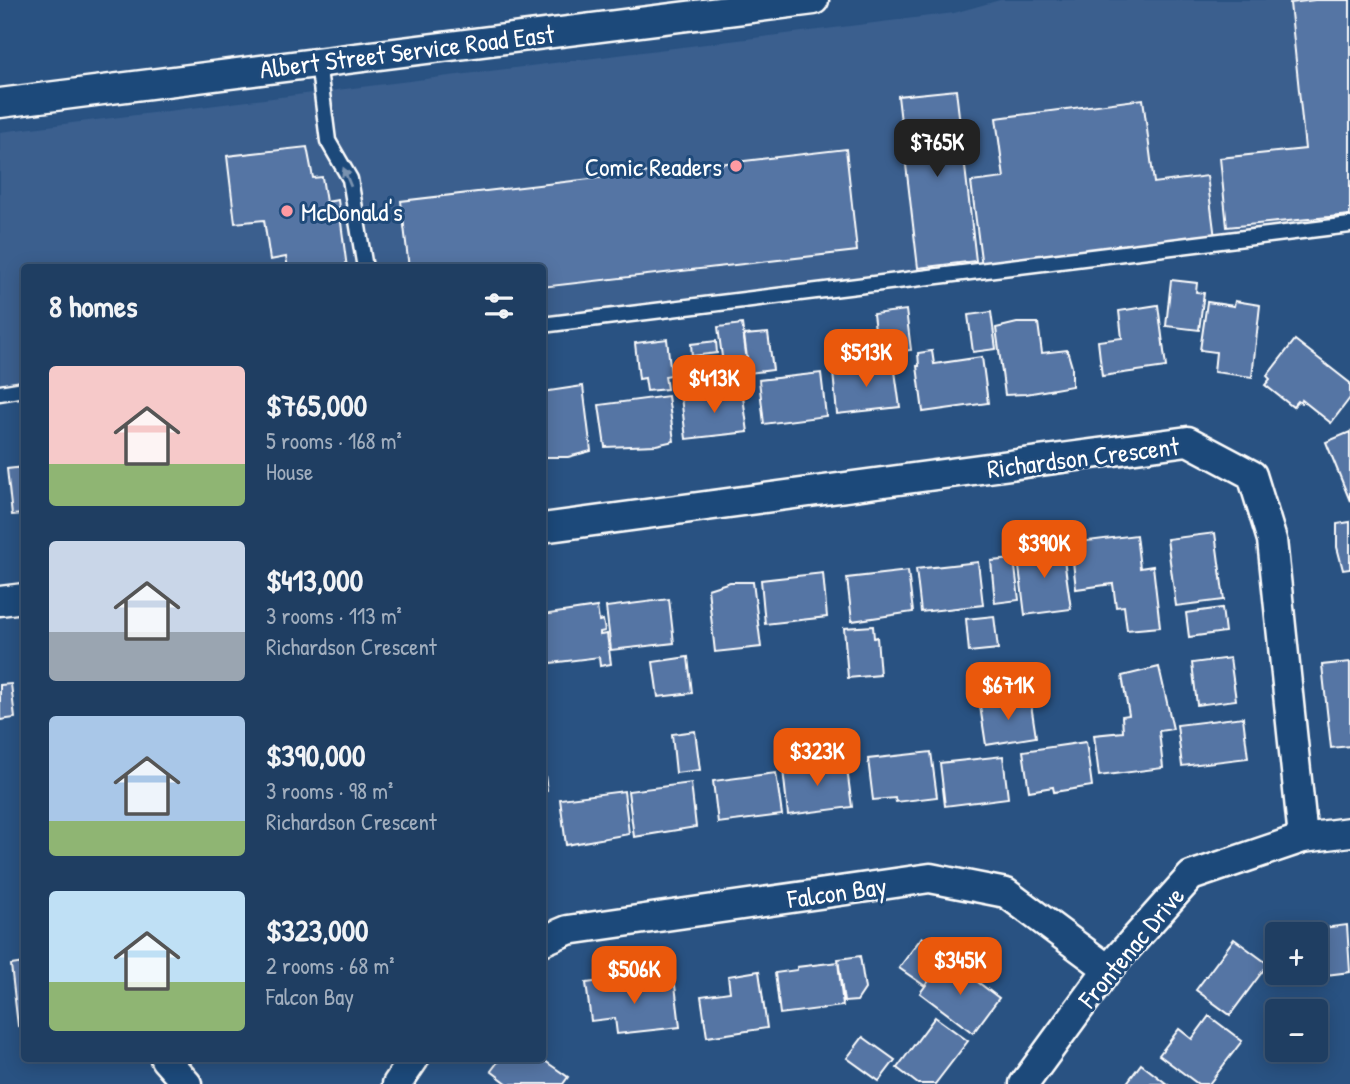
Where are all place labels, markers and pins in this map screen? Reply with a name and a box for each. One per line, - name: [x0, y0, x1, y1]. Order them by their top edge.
- pin: $765K: [888, 120, 986, 179]
- place label: Comic Readers: [585, 149, 722, 184]
- marker: Comic Readers: [728, 158, 744, 174]
- place label: McDonald's: [301, 194, 403, 229]
- marker: McDonald's: [279, 203, 295, 219]
- pin: $513K: [817, 330, 915, 389]
- pin: $413K: [665, 356, 763, 415]
- pin: $390K: [995, 520, 1093, 580]
- pin: $671K: [959, 662, 1057, 722]
- pin: $323K: [768, 728, 866, 788]
- pin: $345K: [911, 937, 1009, 997]
- pin: $506K: [585, 946, 683, 1006]

